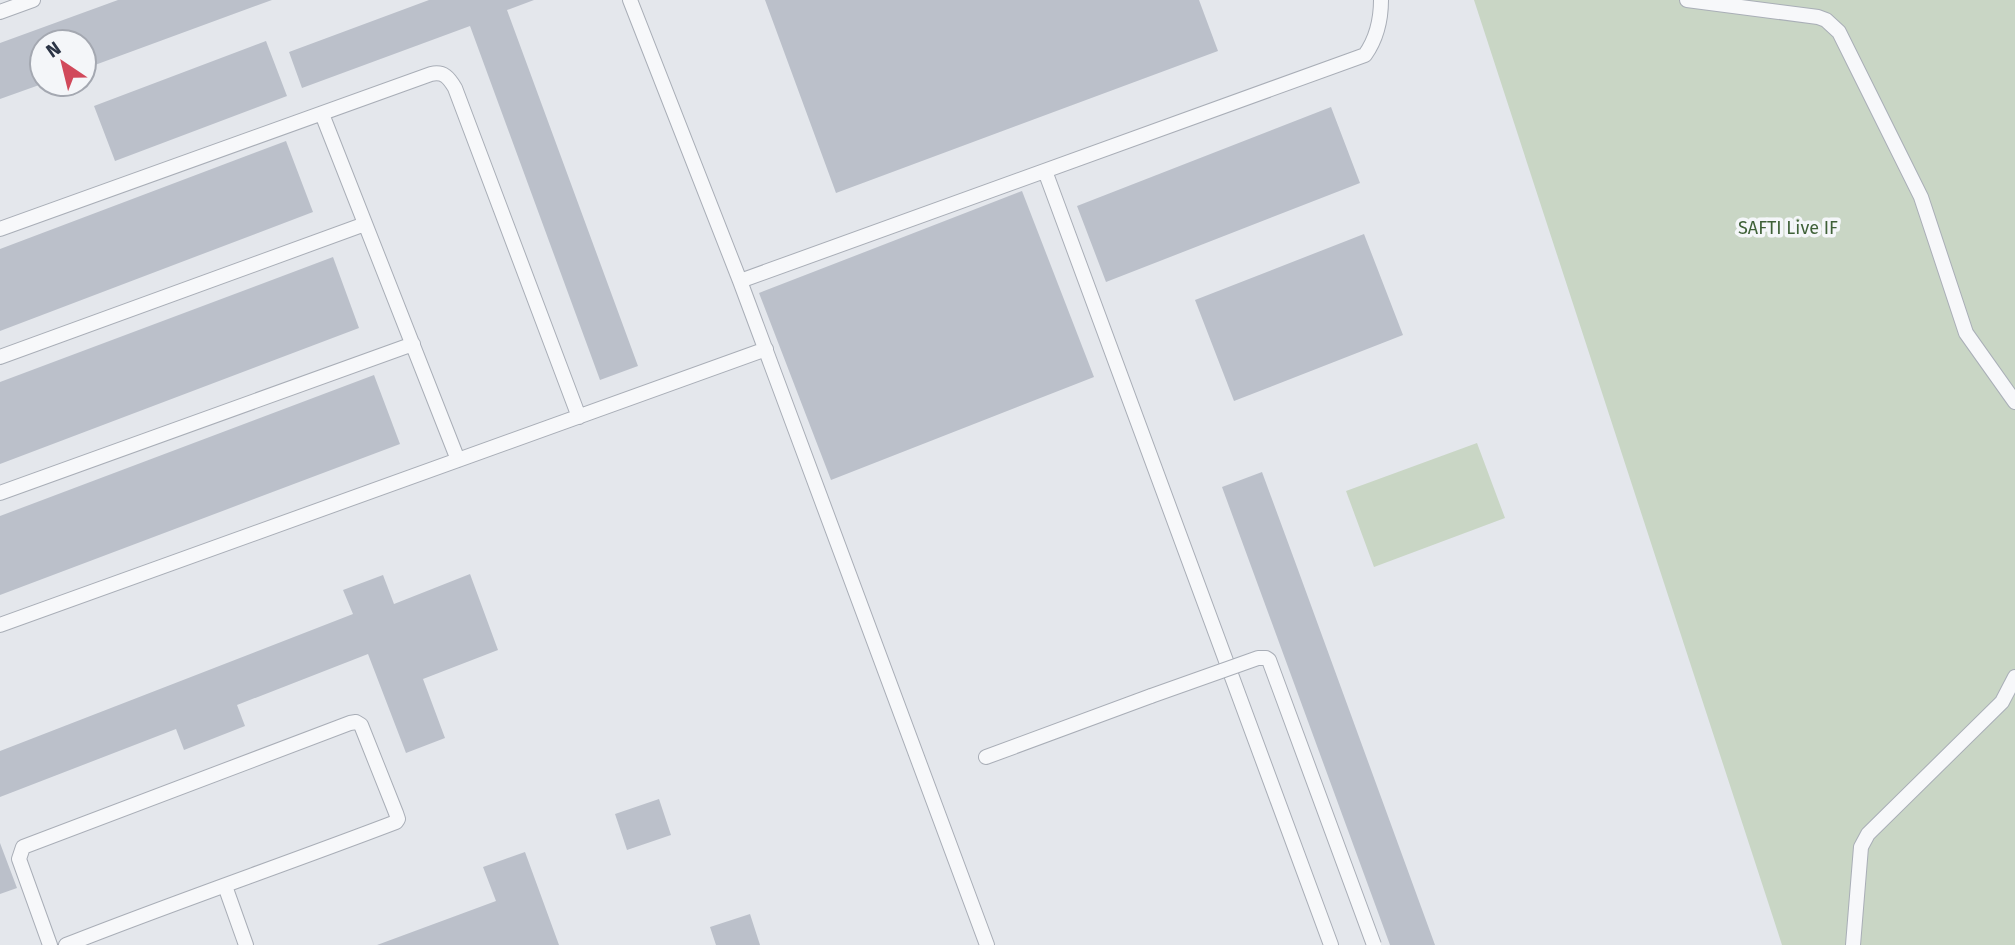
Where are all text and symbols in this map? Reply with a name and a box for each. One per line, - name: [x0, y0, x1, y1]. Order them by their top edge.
- north arrow: [28, 28, 98, 98]
- text: N: [42, 36, 65, 63]
- park label: SAFTI Live IF: [1738, 217, 1838, 239]

